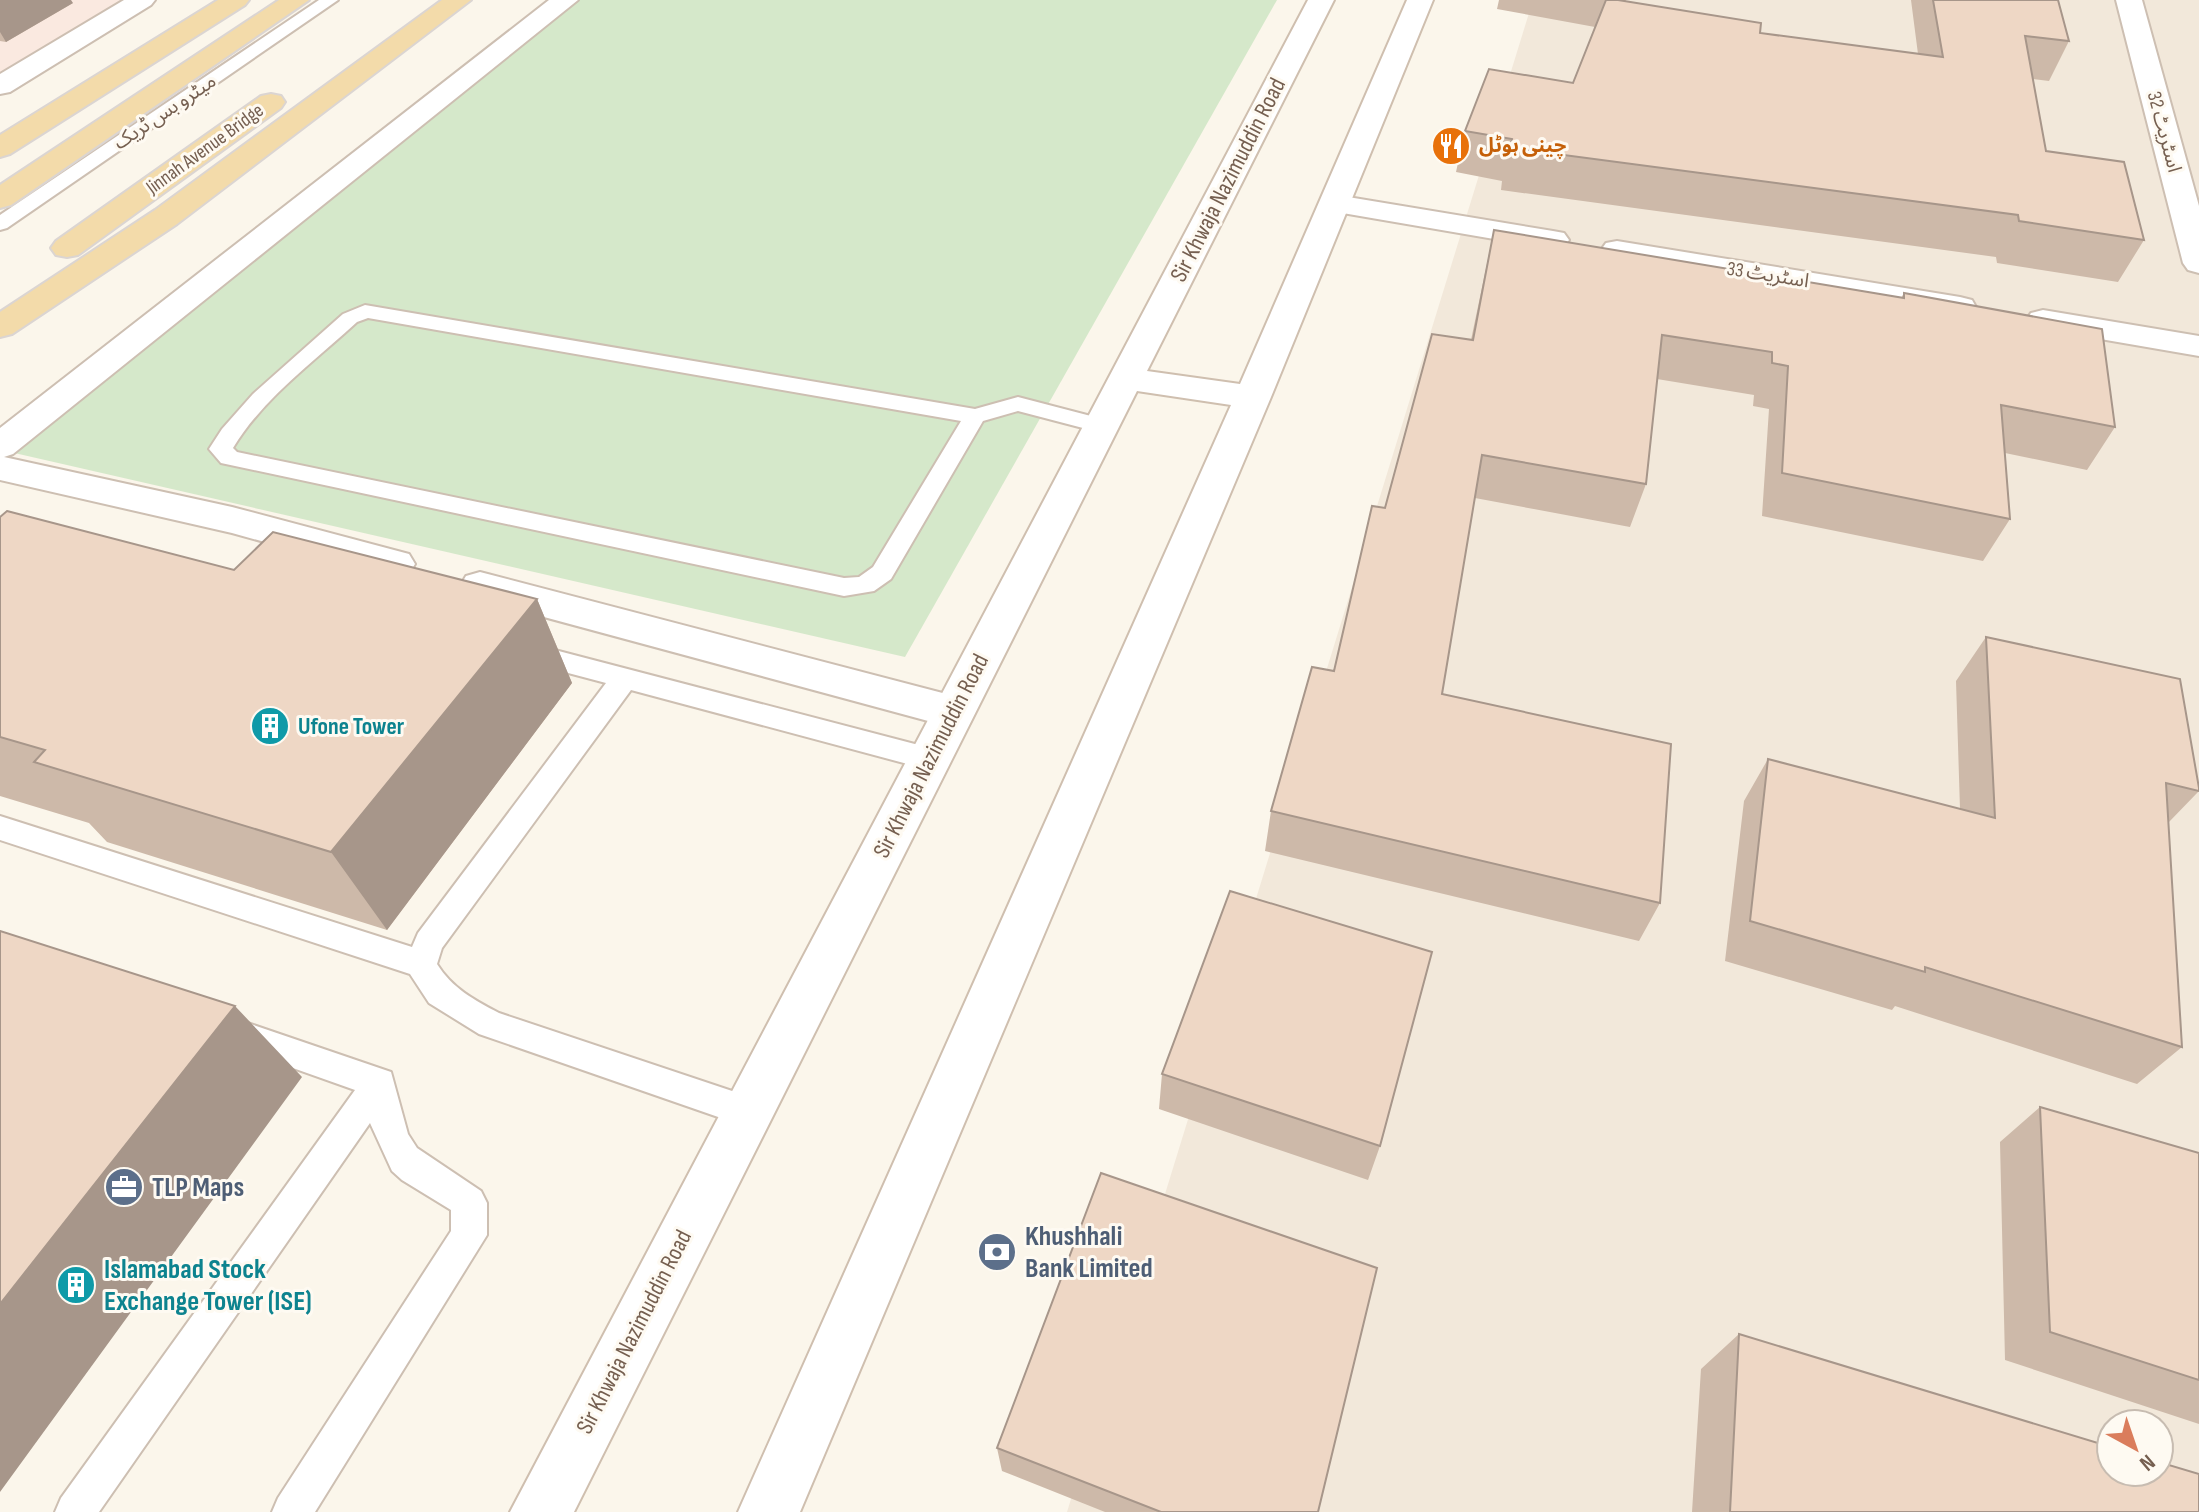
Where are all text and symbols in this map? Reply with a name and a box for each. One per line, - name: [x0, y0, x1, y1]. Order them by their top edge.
- street label: میٹرو بس ٹریک: [109, 69, 221, 155]
- street label: Sir Khwaja Nazimuddin Road: [1164, 73, 1292, 287]
- street label: اسٹریٹ 32: [2142, 89, 2186, 175]
- street label: Jinnah Avenue Bridge: [141, 98, 268, 200]
- restaurant icon: چینی ہوٹل: [1430, 125, 1472, 167]
- place label: چینی ہوٹل: [1479, 134, 1567, 159]
- street label: اسٹریٹ 33: [1725, 257, 1811, 293]
- street label: Sir Khwaja Nazimuddin Road: [867, 649, 995, 863]
- building icon: Ufone Tower: [249, 705, 291, 747]
- place label: Ufone Tower: [298, 712, 405, 741]
- office icon: TLP Maps: [103, 1166, 145, 1208]
- place label: TLP Maps: [152, 1171, 244, 1204]
- place label: Khushhali Bank Limited: [1025, 1220, 1153, 1285]
- street label: Sir Khwaja Nazimuddin Road: [570, 1225, 698, 1439]
- bank icon: Khushhali Bank Limited: [976, 1231, 1018, 1273]
- place label: Islamabad Stock Exchange Tower (ISE): [104, 1253, 312, 1318]
- building icon: Islamabad Stock Exchange Tower (ISE): [55, 1264, 97, 1306]
- north arrow: [2095, 1408, 2175, 1488]
- text: N: [2134, 1448, 2160, 1476]

